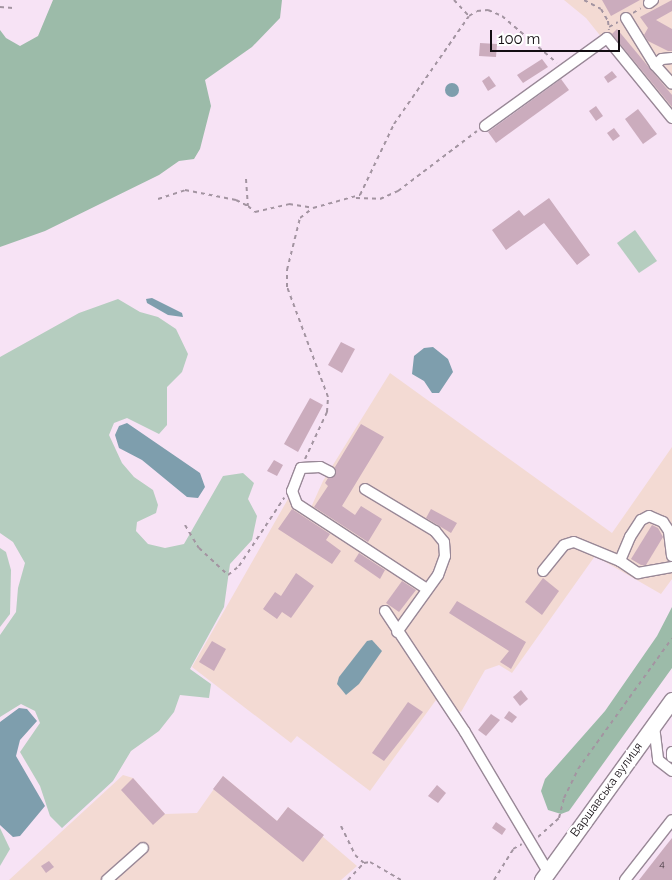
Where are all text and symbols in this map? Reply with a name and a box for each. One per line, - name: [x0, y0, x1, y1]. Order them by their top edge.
- scale bar: [492, 20, 622, 52]
- text: 100 m: [498, 30, 540, 48]
- street label: Варшавська вулиця: [568, 740, 646, 840]
- house number: 4: [659, 858, 665, 870]

